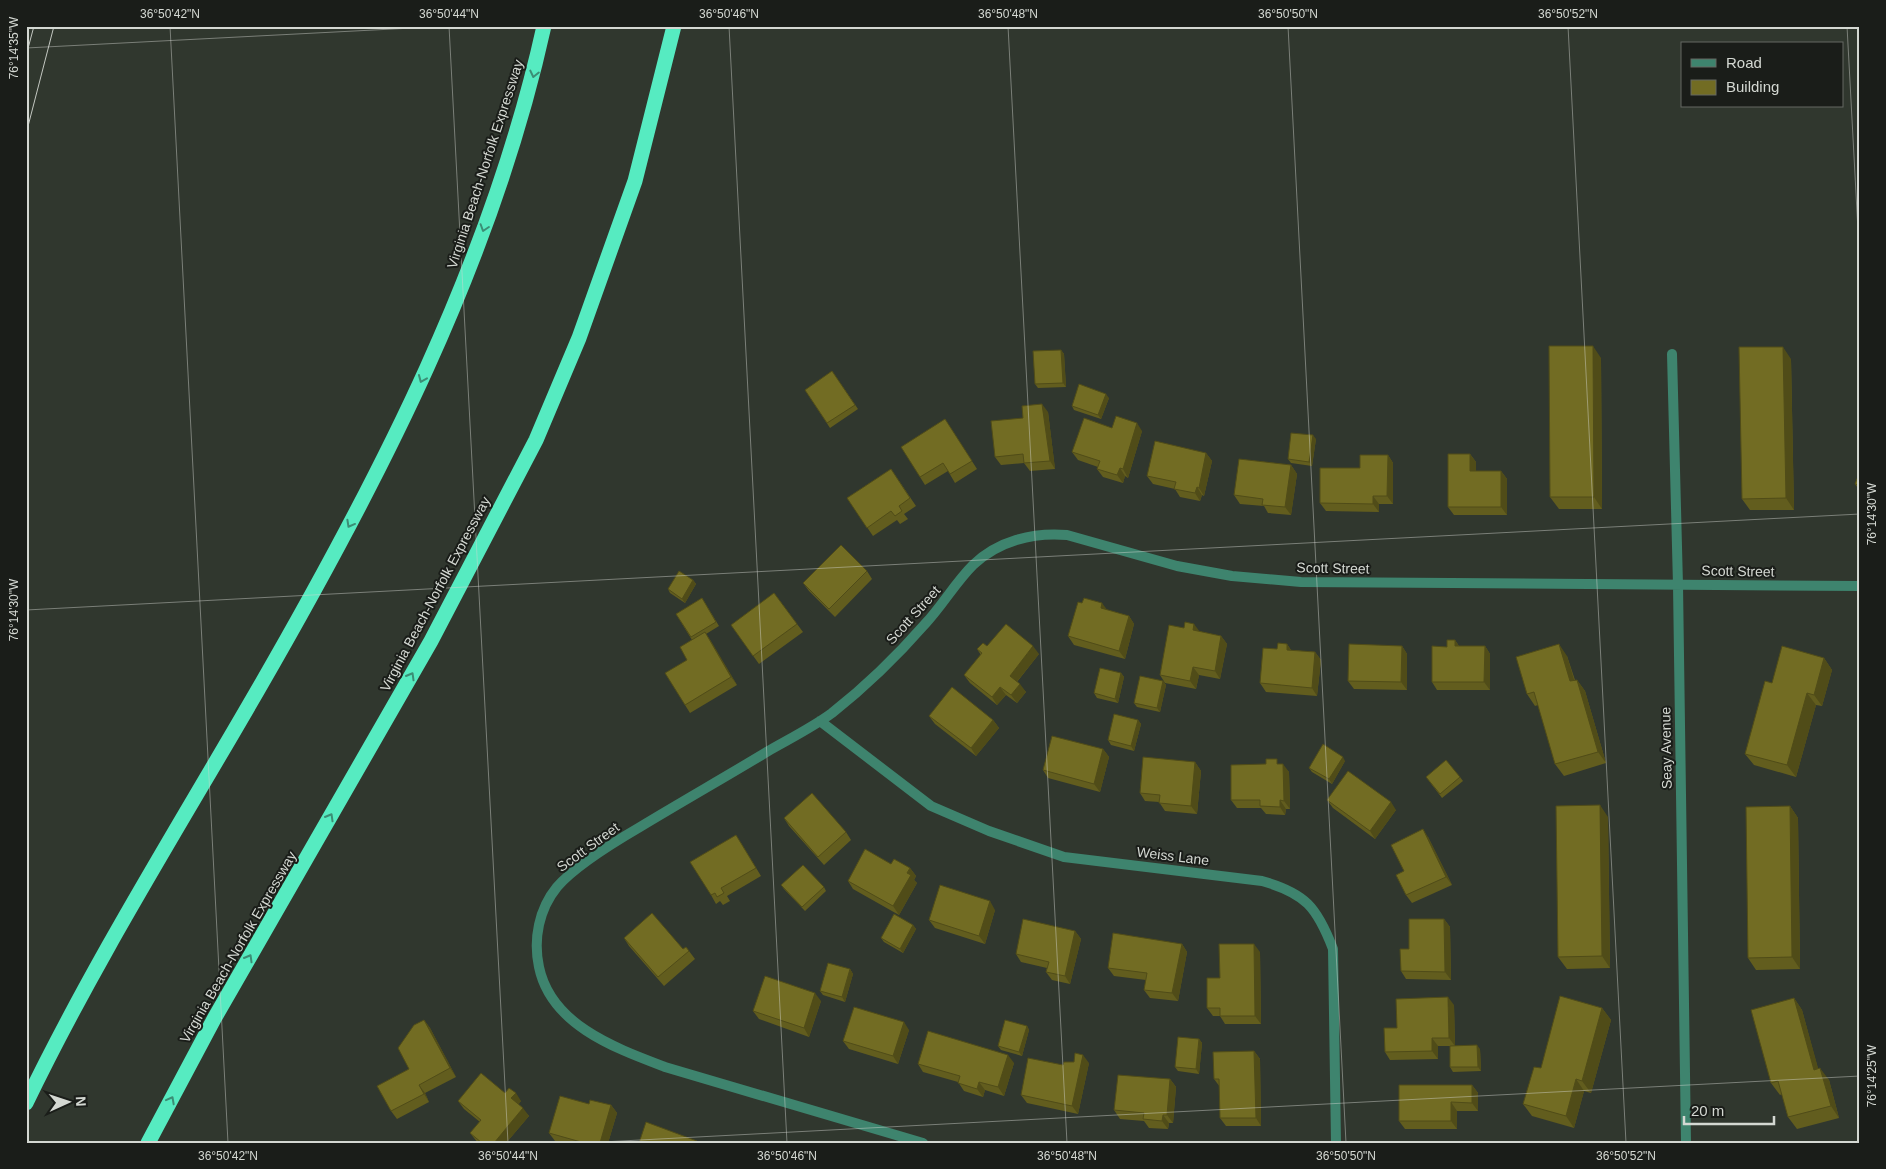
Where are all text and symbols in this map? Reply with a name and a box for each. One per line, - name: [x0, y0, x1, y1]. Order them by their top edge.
- text: 36°50'42"N: [140, 7, 200, 21]
- text: 36°50'44"N: [419, 7, 479, 21]
- text: 36°50'46"N: [699, 7, 759, 21]
- text: 36°50'48"N: [978, 7, 1038, 21]
- text: 36°50'50"N: [1258, 7, 1318, 21]
- text: 36°50'52"N: [1538, 7, 1598, 21]
- text: 76°14'35"W: [7, 16, 21, 79]
- legend: [1681, 42, 1844, 108]
- text: Road: [1726, 54, 1762, 71]
- street label: Virginia Beach-Norfolk Expressway: [444, 58, 526, 270]
- one-way arrow: [529, 69, 540, 78]
- text: Building: [1726, 78, 1779, 95]
- one-way arrow: [480, 224, 490, 232]
- one-way arrow: [418, 374, 428, 383]
- text: 76°14'30"W: [1865, 482, 1879, 545]
- street label: Virginia Beach-Norfolk Expressway: [377, 494, 493, 694]
- one-way arrow: [346, 519, 356, 528]
- street label: Scott Street: [1296, 559, 1370, 577]
- street label: Scott Street: [1701, 562, 1775, 580]
- text: 76°14'30"W: [7, 578, 21, 641]
- street label: Scott Street: [883, 582, 943, 648]
- one-way arrow: [405, 672, 415, 681]
- street label: Seay Avenue: [1657, 707, 1675, 789]
- one-way arrow: [324, 813, 334, 822]
- street label: Scott Street: [554, 819, 622, 875]
- street label: Weiss Lane: [1136, 844, 1210, 868]
- street label: Virginia Beach-Norfolk Expressway: [176, 848, 300, 1046]
- one-way arrow: [243, 954, 253, 963]
- text: 76°14'25"W: [1865, 1044, 1879, 1107]
- north arrow: [42, 1076, 92, 1126]
- scale bar: [1684, 1094, 1774, 1126]
- text: N: [73, 1096, 89, 1107]
- one-way arrow: [165, 1096, 175, 1105]
- text: 20 m: [1691, 1102, 1724, 1119]
- text: 36°50'42"N: [198, 1149, 258, 1163]
- text: 36°50'44"N: [478, 1149, 538, 1163]
- text: 36°50'46"N: [757, 1149, 817, 1163]
- text: 36°50'48"N: [1037, 1149, 1097, 1163]
- text: 36°50'50"N: [1316, 1149, 1376, 1163]
- text: 36°50'52"N: [1596, 1149, 1656, 1163]

